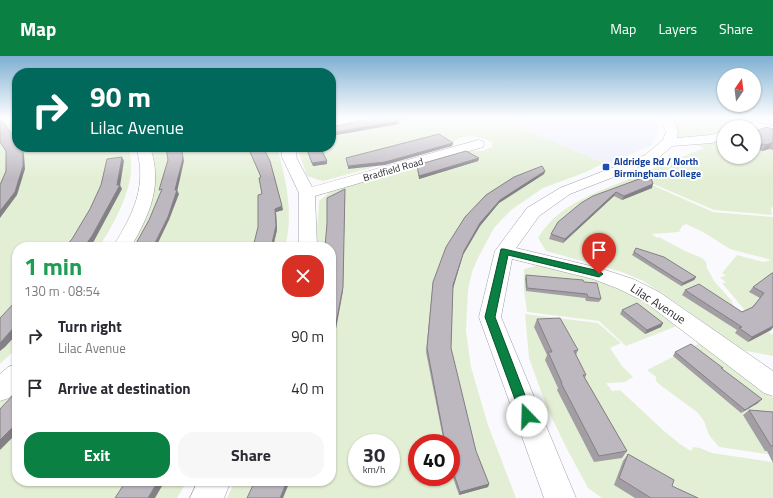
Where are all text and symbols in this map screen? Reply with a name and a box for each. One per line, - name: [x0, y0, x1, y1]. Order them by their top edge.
- text: Map: [20, 14, 56, 43]
- text: Map: [610, 18, 636, 39]
- text: Layers: [658, 18, 697, 39]
- text: Share: [719, 18, 753, 39]
- north arrow: [717, 68, 761, 112]
- map controls: [717, 68, 761, 164]
- text: 90 m: [90, 75, 151, 118]
- icon: right: [24, 84, 76, 136]
- text: Lilac Avenue: [90, 114, 184, 141]
- button: search: [717, 120, 761, 164]
- street label: Bradfield Road: [361, 154, 425, 185]
- place label: Aldridge Rd / North Birmingham College: [614, 154, 701, 181]
- marker: Aldridge Rd / North Birmingham College: [601, 162, 611, 172]
- pin: [582, 233, 616, 274]
- icon: arrive: [588, 239, 610, 261]
- text: 1 min: [24, 248, 82, 284]
- button: close: [282, 255, 324, 297]
- street label: Lilac Avenue: [627, 279, 690, 329]
- text: 130 m · 08:54: [24, 281, 100, 301]
- text: Turn right: [58, 315, 122, 338]
- icon: right: [24, 325, 46, 347]
- text: 90 m: [291, 325, 324, 348]
- text: Lilac Avenue: [58, 338, 126, 358]
- icon: arrive: [24, 377, 46, 399]
- text: Arrive at destination: [58, 377, 191, 400]
- text: 40 m: [291, 377, 324, 400]
- position arrow: [506, 395, 548, 437]
- button: Exit: [24, 432, 170, 478]
- button: Share: [178, 432, 324, 478]
- speed limit sign: 40: [408, 434, 460, 486]
- text: 30: [363, 439, 385, 470]
- text: km/h: [363, 462, 385, 477]

